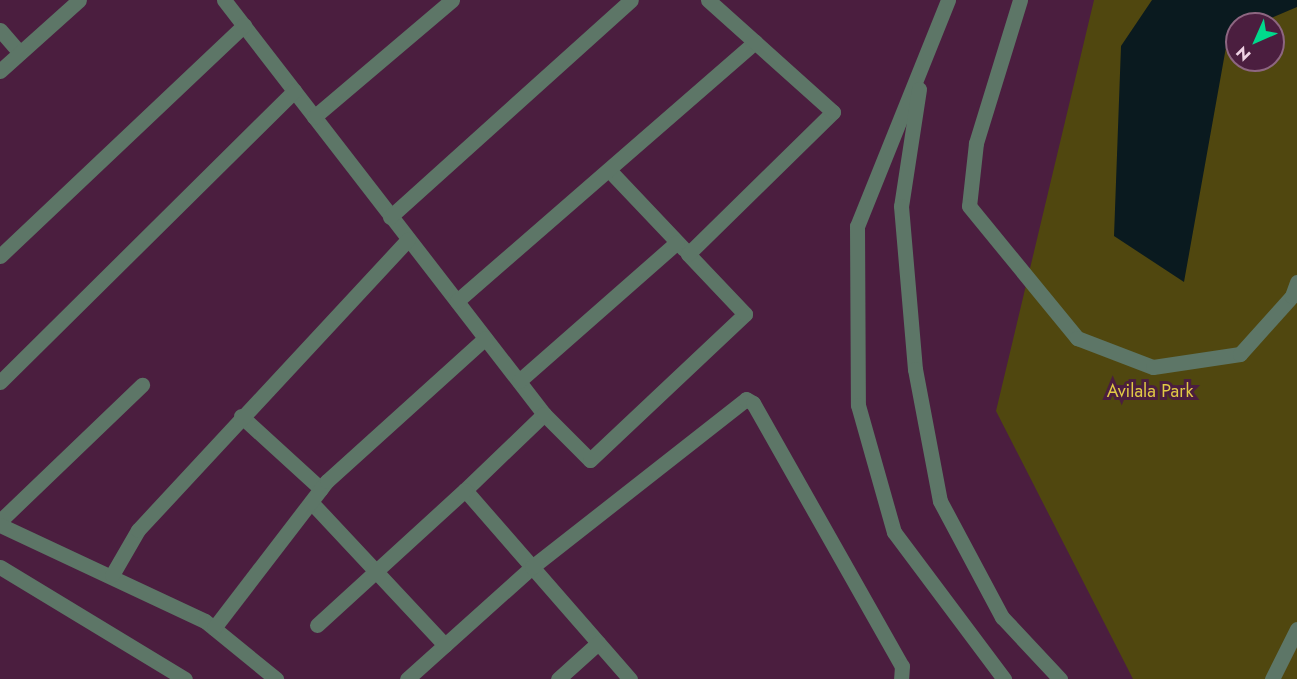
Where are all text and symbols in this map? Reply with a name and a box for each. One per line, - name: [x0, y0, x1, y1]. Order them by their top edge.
- north arrow: [1225, 12, 1285, 72]
- text: N: [1231, 41, 1256, 66]
- park label: Avilala Park: [1107, 380, 1193, 402]

